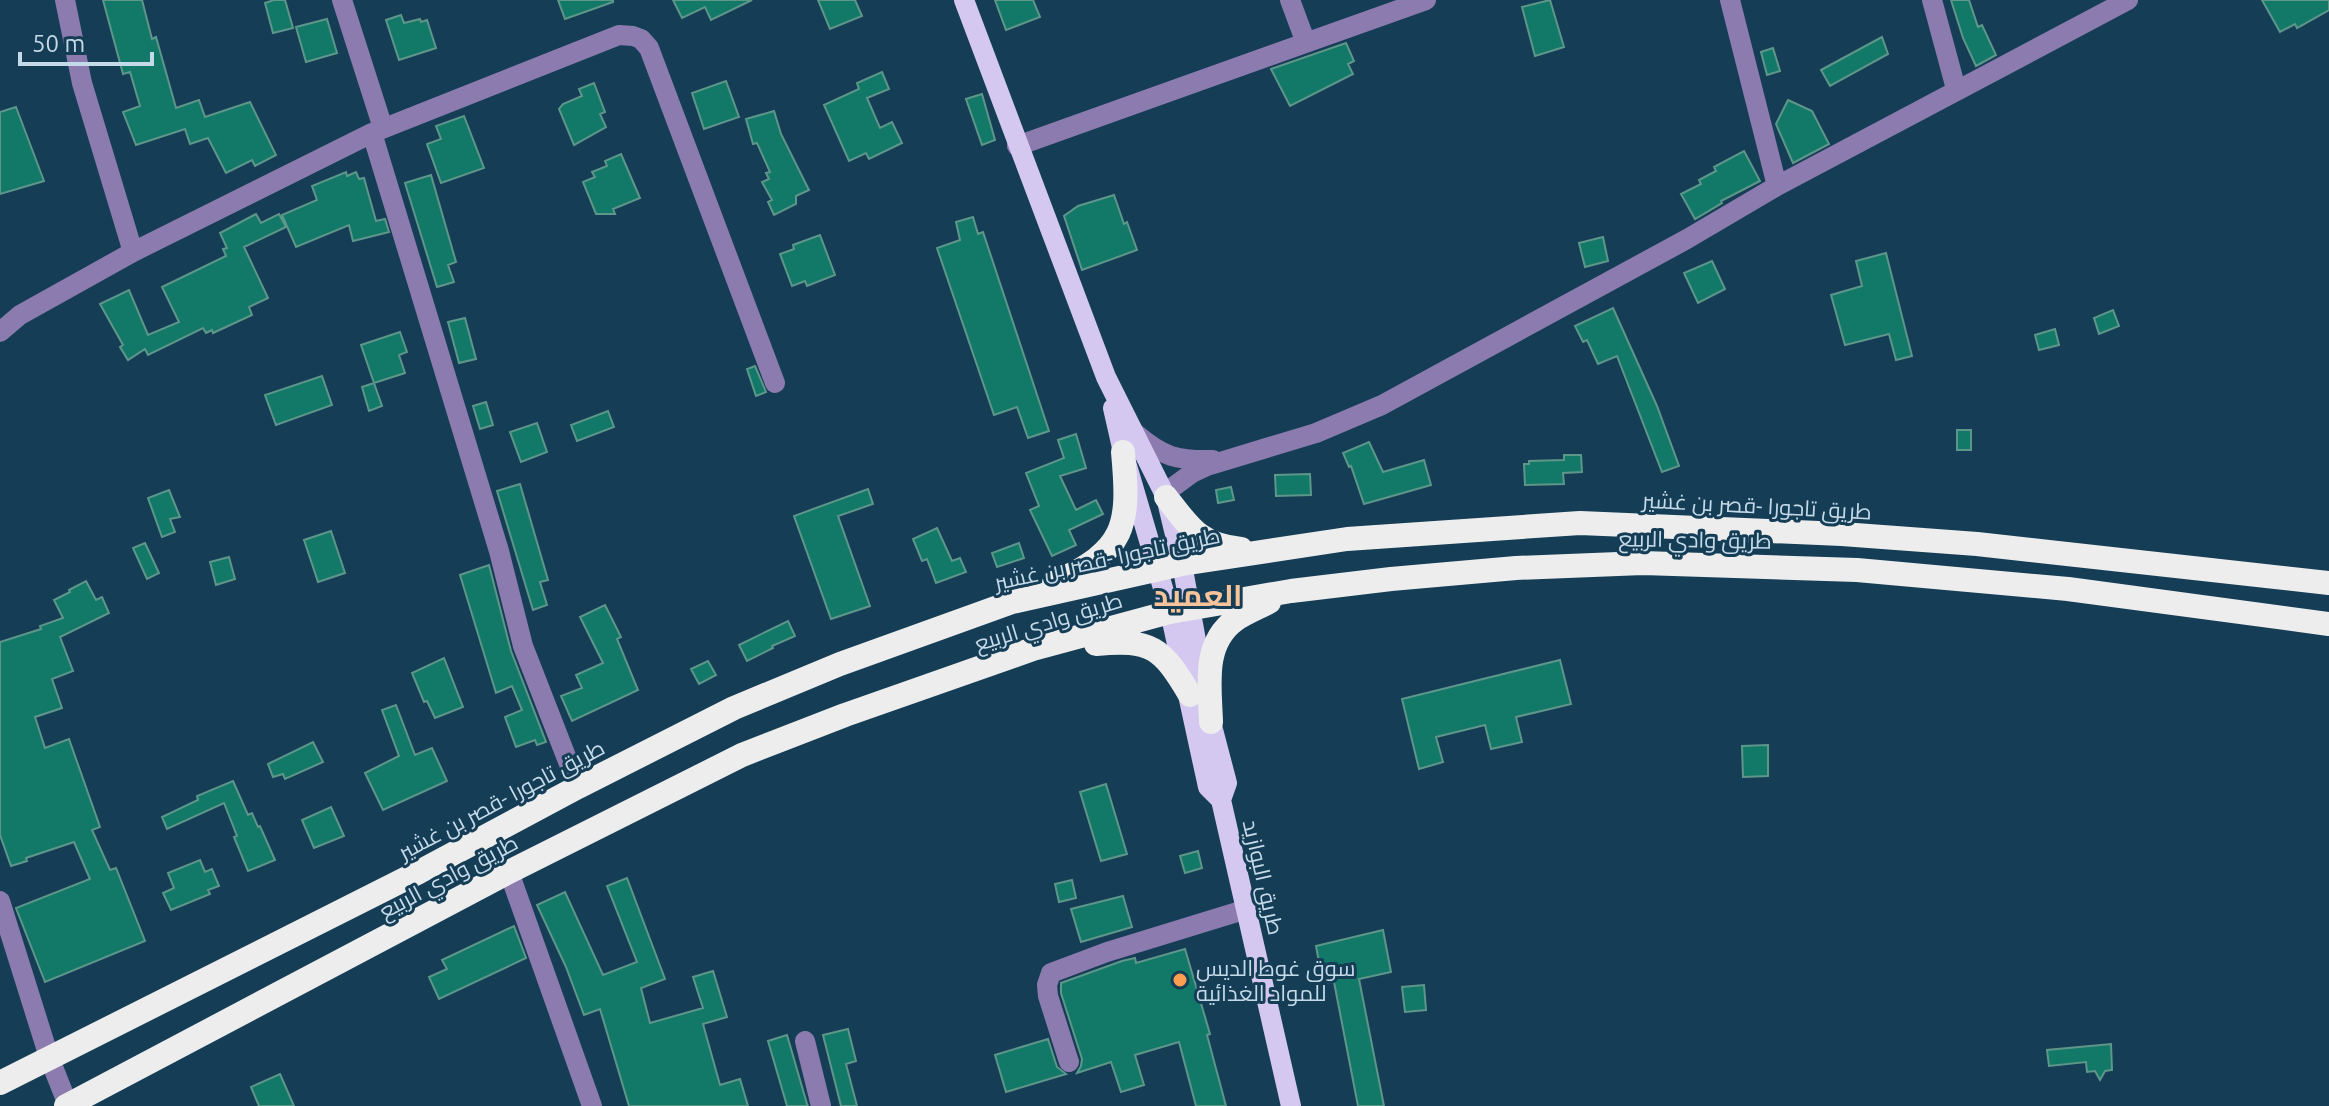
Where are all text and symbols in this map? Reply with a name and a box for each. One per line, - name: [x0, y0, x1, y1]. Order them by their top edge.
- scale bar: [20, 16, 152, 66]
- text: 50 m: [32, 30, 85, 57]
- street label: طريق تاجورا -قصر بن غشير: [1639, 486, 1873, 525]
- street label: طريق تاجورا -قصر بن غشير: [990, 522, 1223, 597]
- street label: طريق وادي الربيع: [1618, 525, 1772, 558]
- district label: العميد: [1154, 578, 1242, 613]
- street label: طريق وادي الربيع: [971, 587, 1126, 660]
- street label: طريق تاجورا -قصر بن غشير: [392, 734, 609, 867]
- street label: طريق البوازيد: [1237, 817, 1289, 938]
- street label: طريق وادي الربيع: [374, 829, 524, 927]
- place label: سوق غوط الديس للمواد الغذائية: [1196, 955, 1356, 1006]
- marker: سوق غوط الديس للمواد الغذائية: [1171, 971, 1189, 989]

